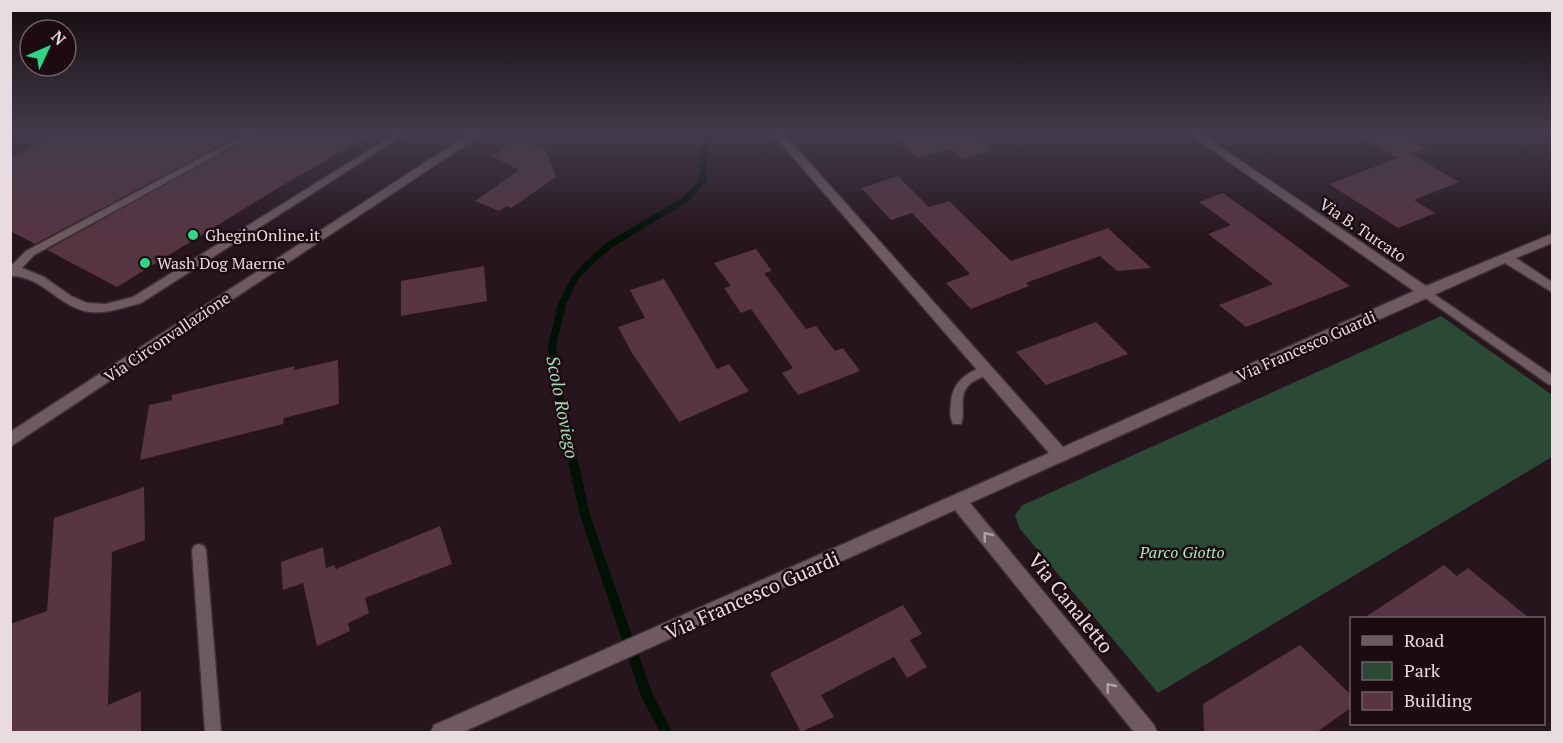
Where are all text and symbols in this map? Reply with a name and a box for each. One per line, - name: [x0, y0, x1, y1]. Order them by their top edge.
- north arrow: [18, 18, 78, 78]
- text: N: [47, 26, 71, 50]
- street label: Via B. Turcato: [1315, 193, 1411, 267]
- place label: GheginOnline.it: [205, 224, 320, 246]
- marker: GheginOnline.it: [186, 228, 200, 242]
- place label: Wash Dog Maerne: [157, 252, 285, 274]
- marker: Wash Dog Maerne: [138, 256, 152, 270]
- street label: Via Circonvallazione: [100, 287, 234, 387]
- street label: Via Francesco Guardi: [1233, 305, 1379, 387]
- water label: Scolo Roviego: [541, 354, 585, 460]
- one-way arrow: [983, 532, 994, 543]
- park label: Parco Giotto: [1138, 541, 1225, 563]
- street label: Via Francesco Guardi: [661, 544, 843, 646]
- street label: Via Canaletto: [1022, 547, 1120, 659]
- legend: [1350, 617, 1545, 725]
- text: Road: [1404, 628, 1444, 652]
- text: Park: [1404, 658, 1441, 682]
- one-way arrow: [1107, 683, 1118, 694]
- text: Building: [1404, 688, 1472, 712]

